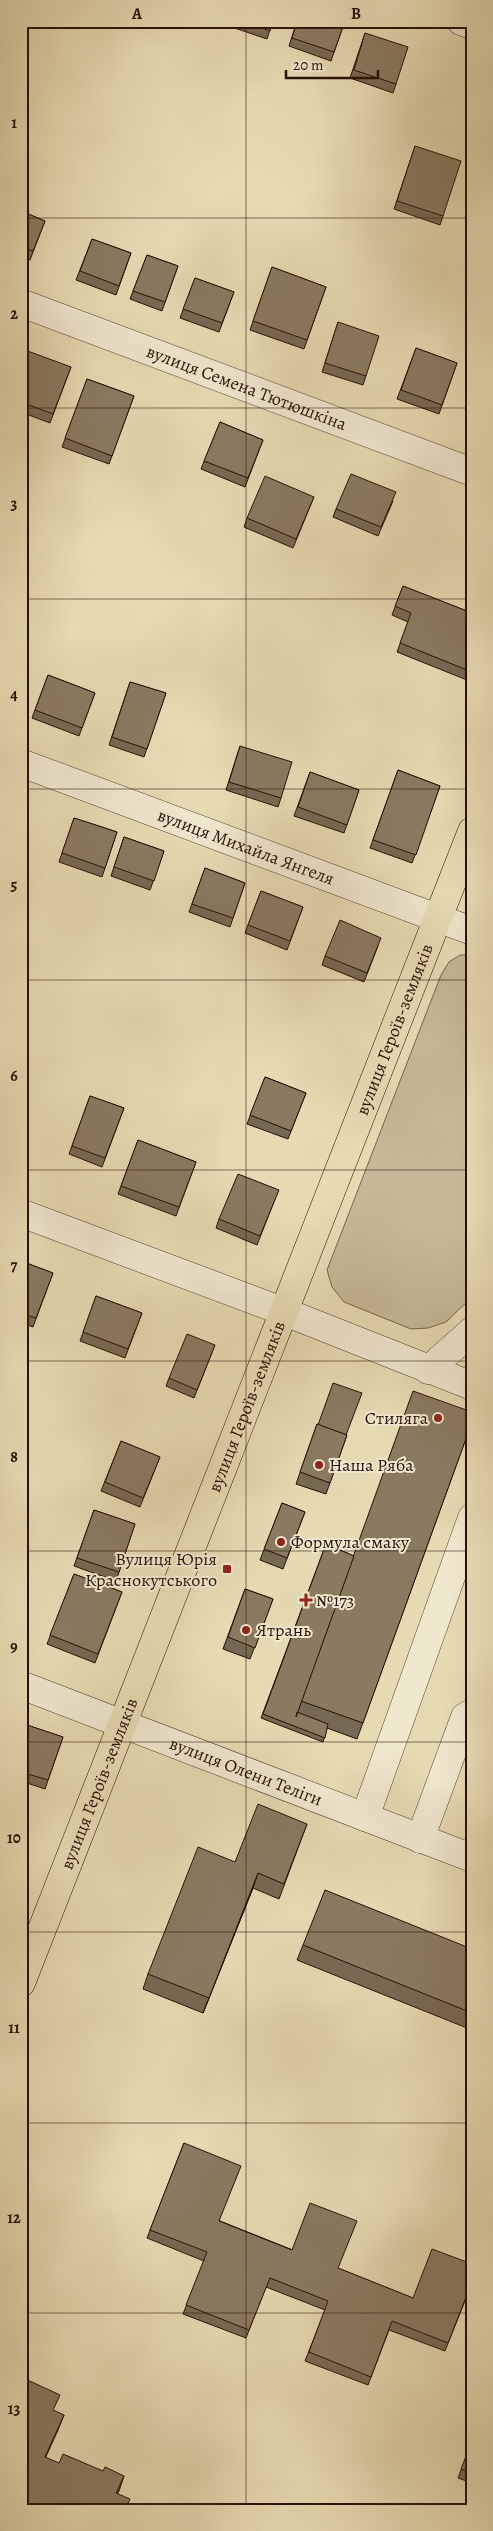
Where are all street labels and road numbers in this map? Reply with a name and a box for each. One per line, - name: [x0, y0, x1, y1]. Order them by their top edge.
- street label: вулиця Семена Тютюшкіна: [143, 339, 351, 436]
- street label: вулиця Михайла Янгеля: [154, 803, 338, 891]
- street label: вулиця Героїв-земляків: [350, 940, 439, 1119]
- street label: вулиця Героїв-земляків: [202, 1317, 291, 1496]
- street label: вулиця Героїв-земляків: [55, 1695, 143, 1873]
- street label: вулиця Олени Теліги: [166, 1731, 326, 1812]

